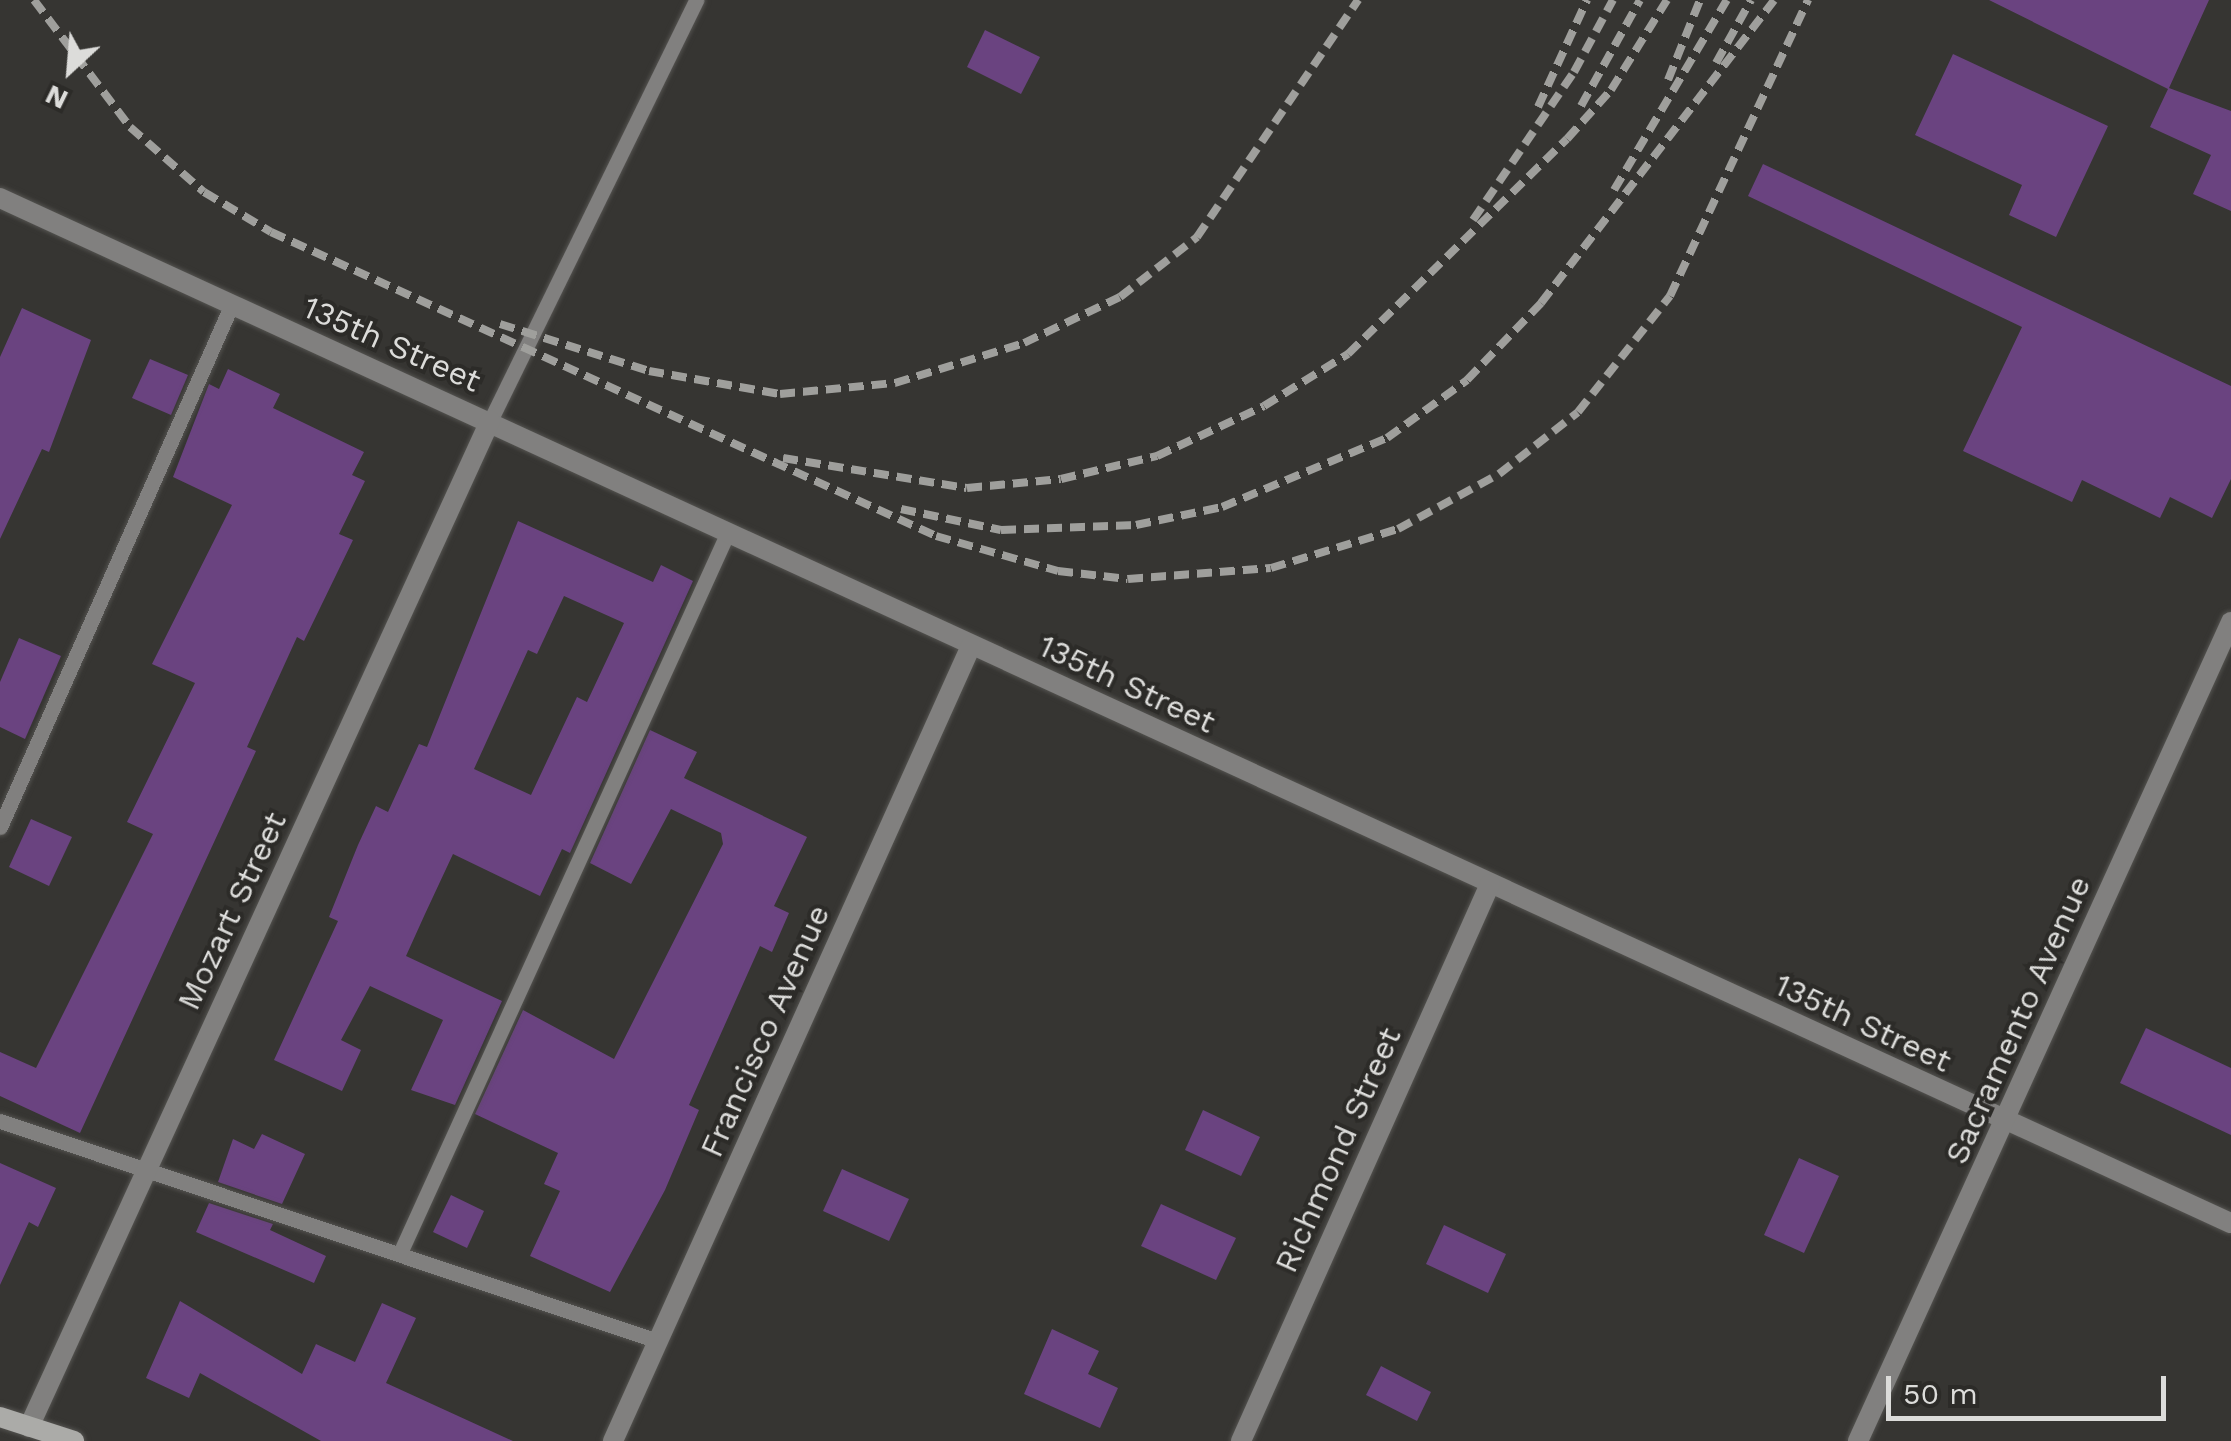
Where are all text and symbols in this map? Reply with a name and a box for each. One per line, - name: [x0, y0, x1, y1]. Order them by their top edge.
- north arrow: [20, 20, 120, 120]
- text: N: [40, 78, 73, 117]
- street label: 135th Street: [297, 288, 487, 400]
- street label: 135th Street: [1033, 626, 1221, 742]
- street label: Mozart Street: [169, 806, 295, 1016]
- street label: Sacramento Avenue: [1937, 870, 2099, 1170]
- street label: Francisco Avenue: [692, 898, 838, 1164]
- street label: 135th Street: [1769, 965, 1957, 1081]
- street label: Richmond Street: [1267, 1022, 1409, 1278]
- scale bar: [1891, 1356, 2171, 1418]
- text: 50 m: [1903, 1376, 1978, 1411]

